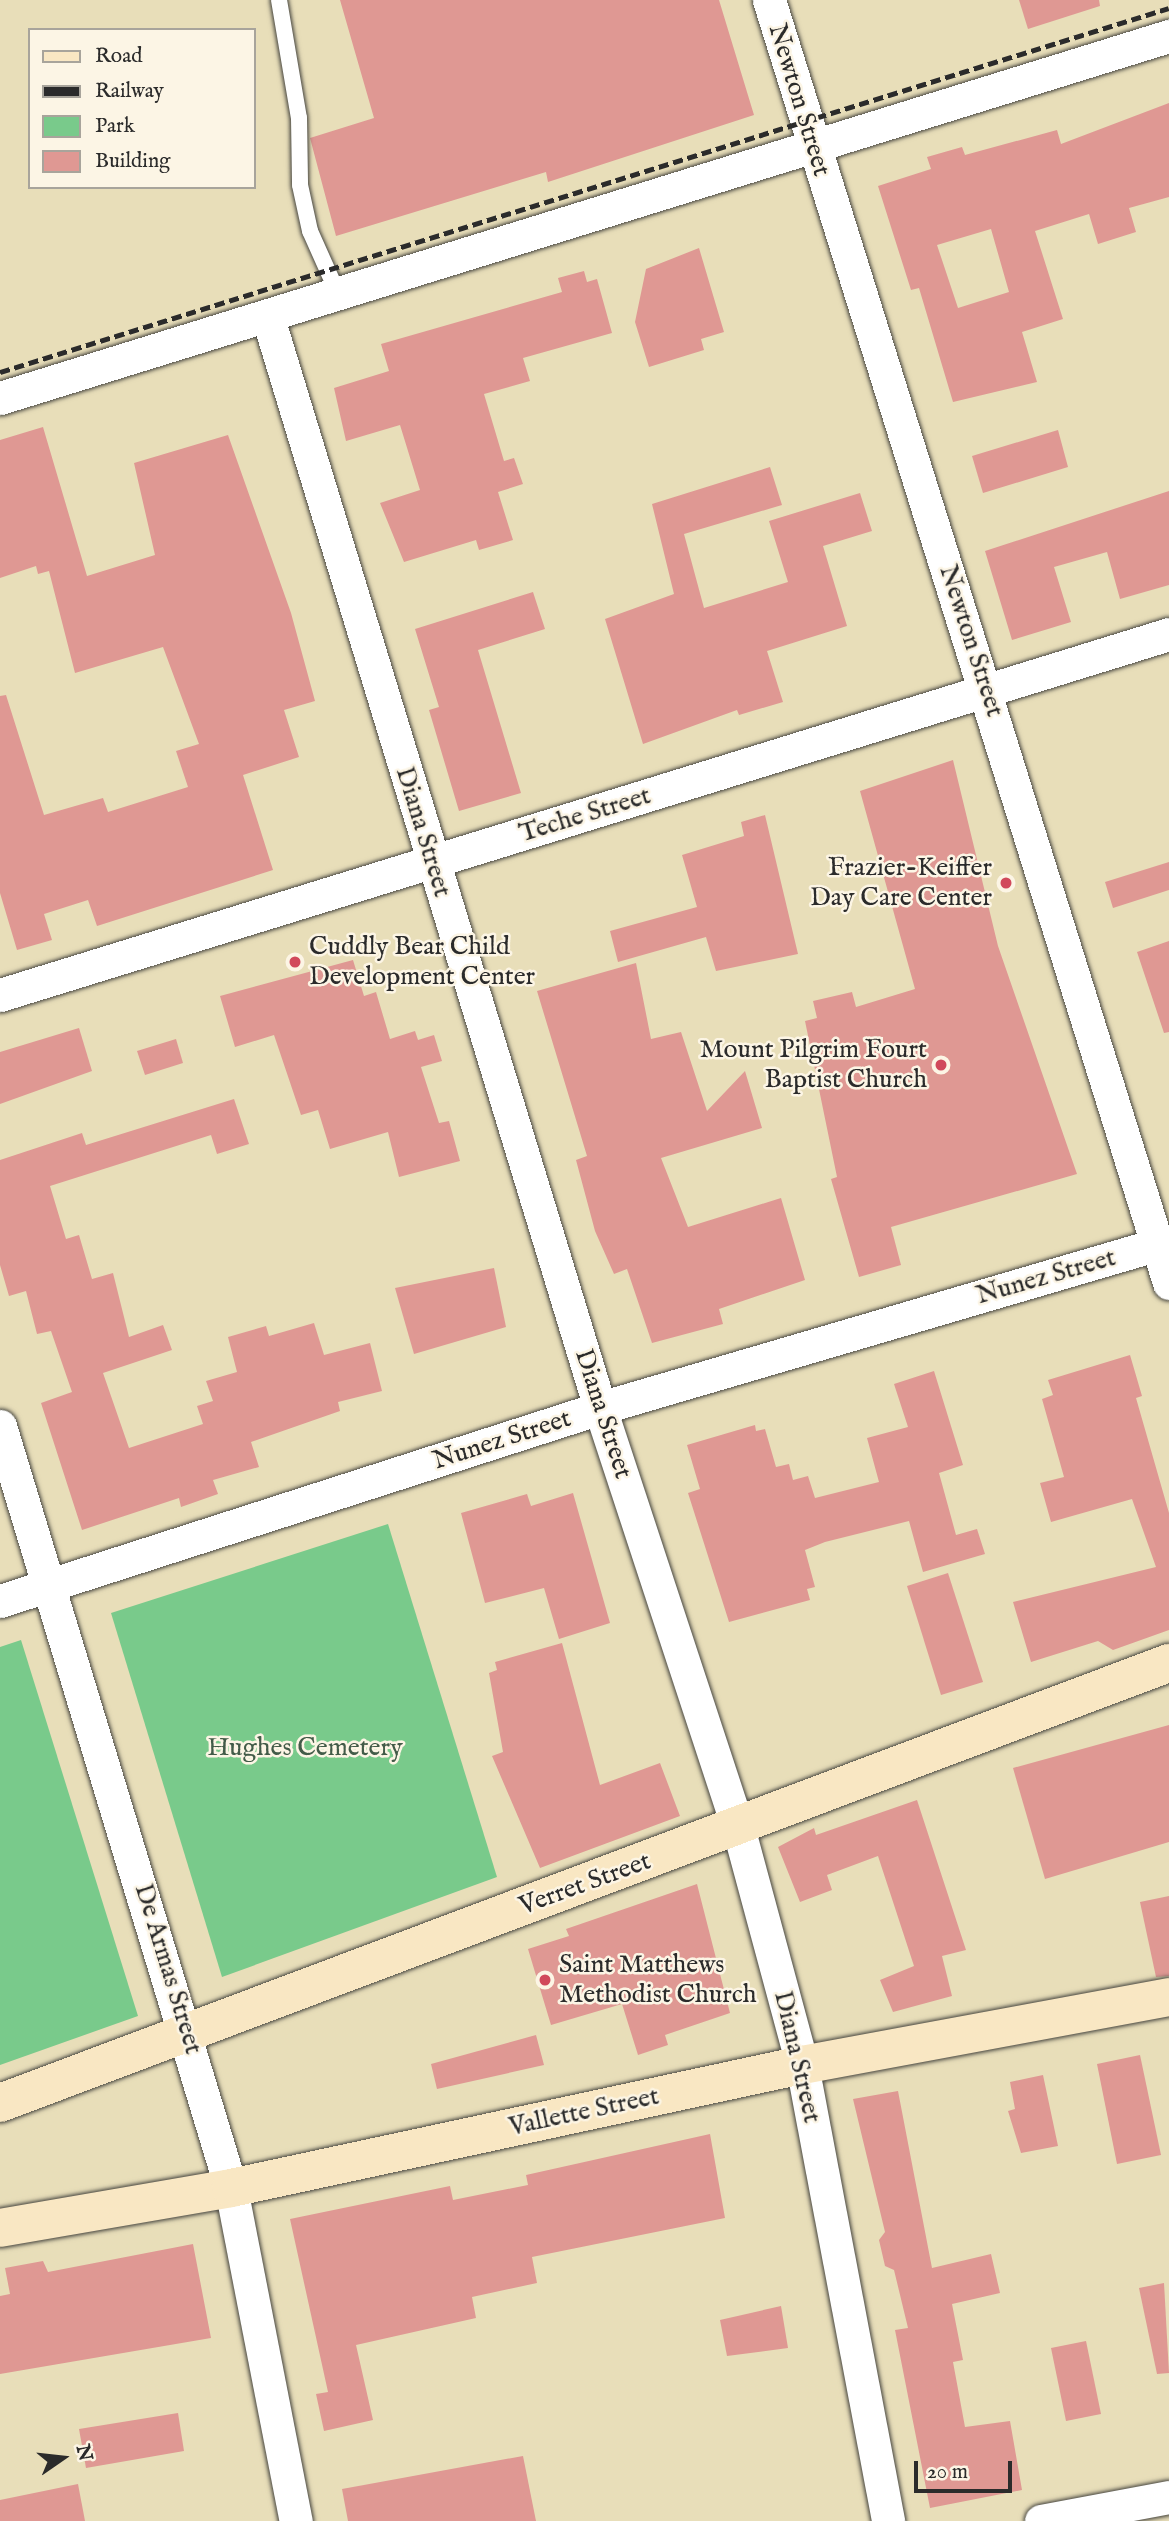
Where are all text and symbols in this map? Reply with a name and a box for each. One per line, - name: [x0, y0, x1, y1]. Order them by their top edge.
- street label: Newton Street: [761, 20, 837, 180]
- legend: [28, 28, 256, 189]
- text: Road: [95, 43, 142, 70]
- text: Railway: [95, 78, 164, 105]
- text: Park: [95, 113, 135, 140]
- text: Building: [95, 148, 170, 175]
- street label: Newton Street: [932, 561, 1010, 721]
- street label: Diana Street: [388, 763, 458, 901]
- street label: Teche Street: [516, 780, 654, 850]
- place label: Frazier-Keiffer Day Care Center: [810, 852, 992, 914]
- marker: Frazier-Keiffer Day Care Center: [998, 875, 1014, 891]
- place label: Cuddly Bear Child Development Center: [309, 931, 535, 992]
- marker: Cuddly Bear Child Development Center: [287, 954, 303, 970]
- place label: Mount Pilgrim Fourt Baptist Church: [699, 1034, 927, 1096]
- marker: Mount Pilgrim Fourt Baptist Church: [933, 1057, 949, 1073]
- street label: Nunez Street: [973, 1242, 1119, 1312]
- street label: Diana Street: [567, 1345, 639, 1483]
- street label: Nunez Street: [429, 1403, 575, 1477]
- park label: Hughes Cemetery: [207, 1732, 403, 1764]
- street label: Verret Street: [515, 1846, 655, 1922]
- street label: De Armas Street: [127, 1880, 209, 2058]
- place label: Saint Matthews Methodist Church: [559, 1949, 757, 2010]
- marker: Saint Matthews Methodist Church: [537, 1972, 553, 1988]
- street label: Diana Street: [767, 1988, 827, 2126]
- street label: Vallette Street: [506, 2081, 662, 2143]
- north arrow: [28, 2423, 98, 2493]
- text: N: [70, 2442, 97, 2464]
- scale bar: [917, 2448, 1015, 2492]
- text: 20 m: [927, 2459, 968, 2486]

